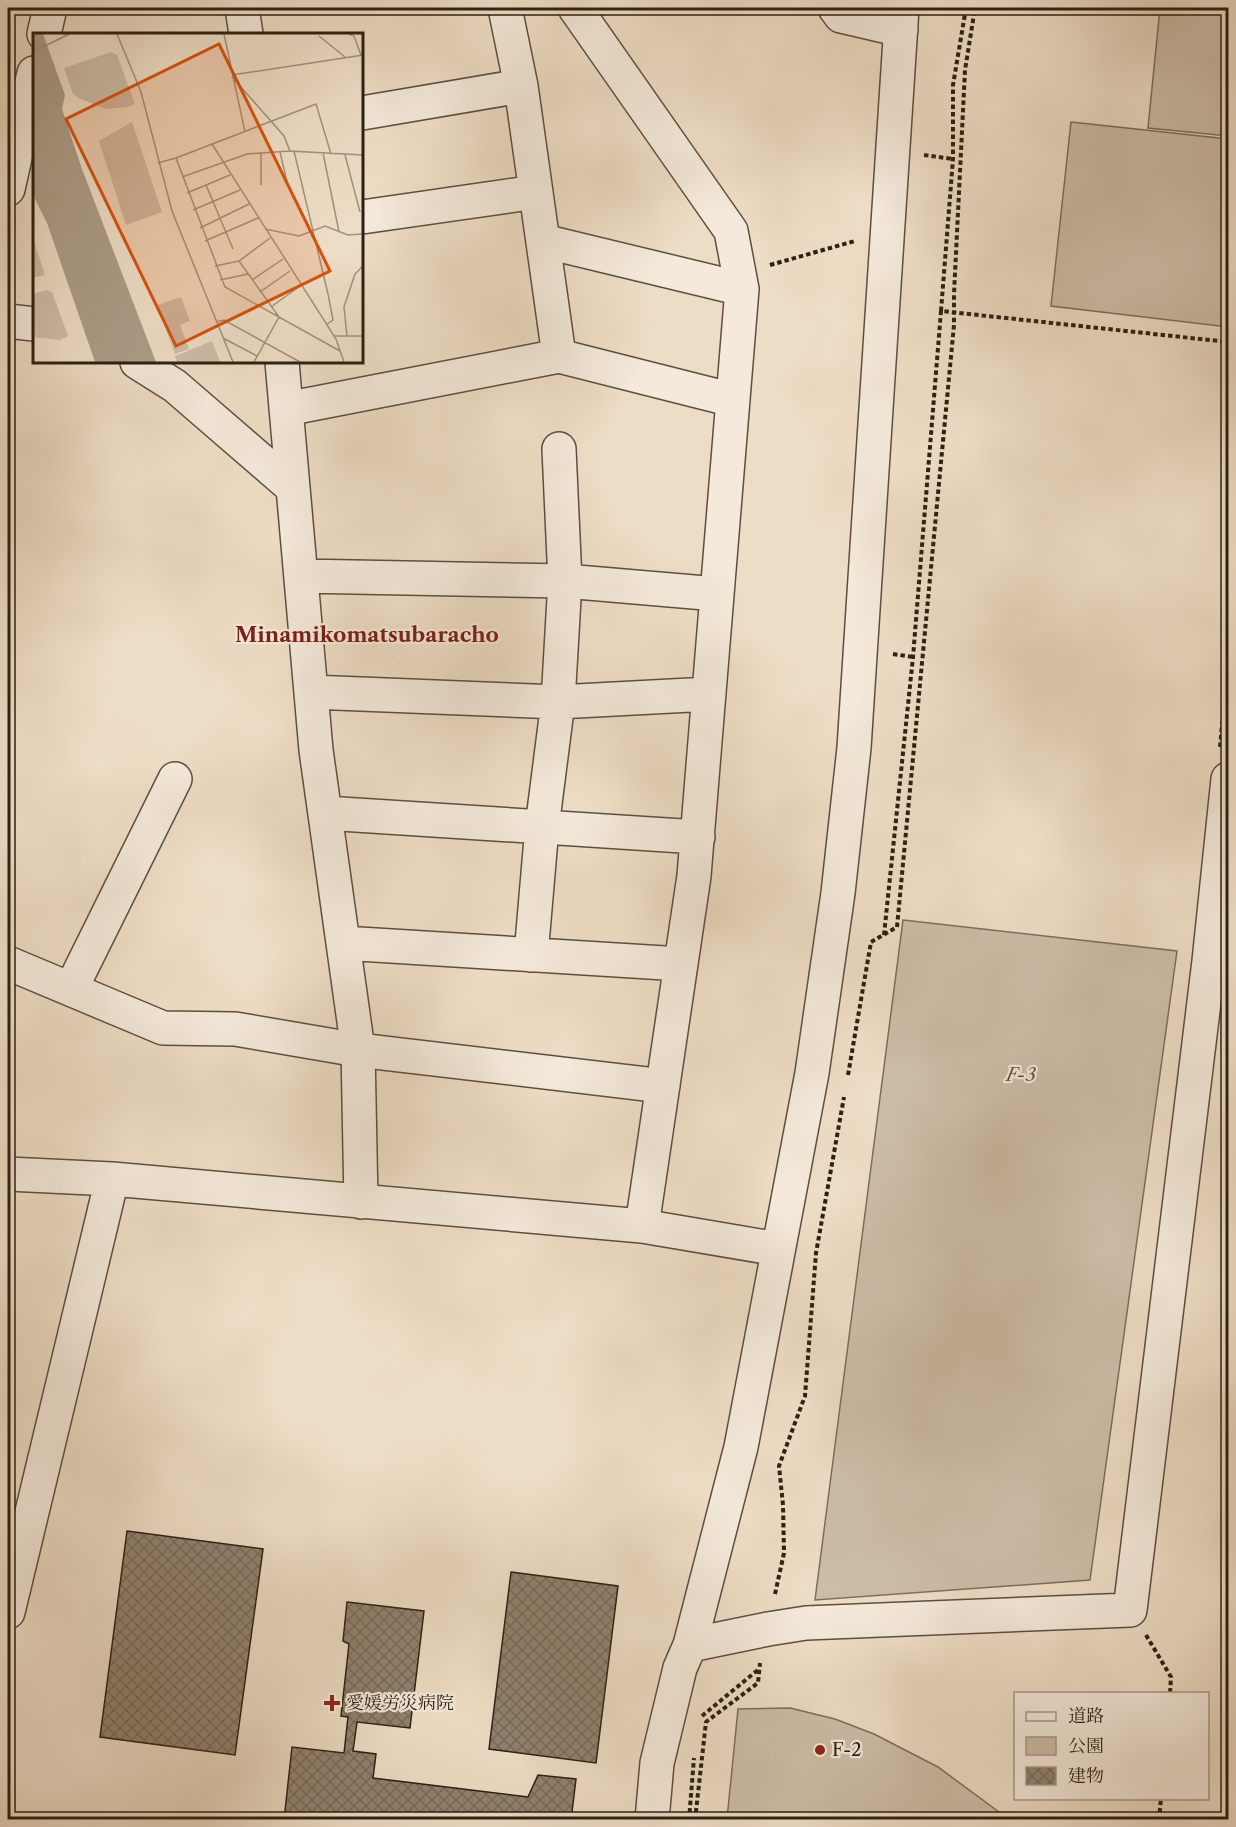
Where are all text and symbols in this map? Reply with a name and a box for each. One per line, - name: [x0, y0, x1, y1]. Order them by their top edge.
- inset map: [33, 33, 363, 363]
- district label: Minamikomatsubaracho: [235, 622, 499, 647]
- park label: F-3: [1004, 1064, 1037, 1086]
- place label: 愛媛労災病院: [346, 1692, 454, 1714]
- legend: [1014, 1692, 1209, 1800]
- marker: 愛媛労災病院: [323, 1694, 341, 1712]
- text: 道路: [1068, 1705, 1104, 1727]
- text: 公園: [1068, 1735, 1104, 1757]
- place label: F-2: [832, 1739, 862, 1761]
- marker: F-2: [813, 1743, 827, 1757]
- text: 建物: [1068, 1765, 1104, 1787]

